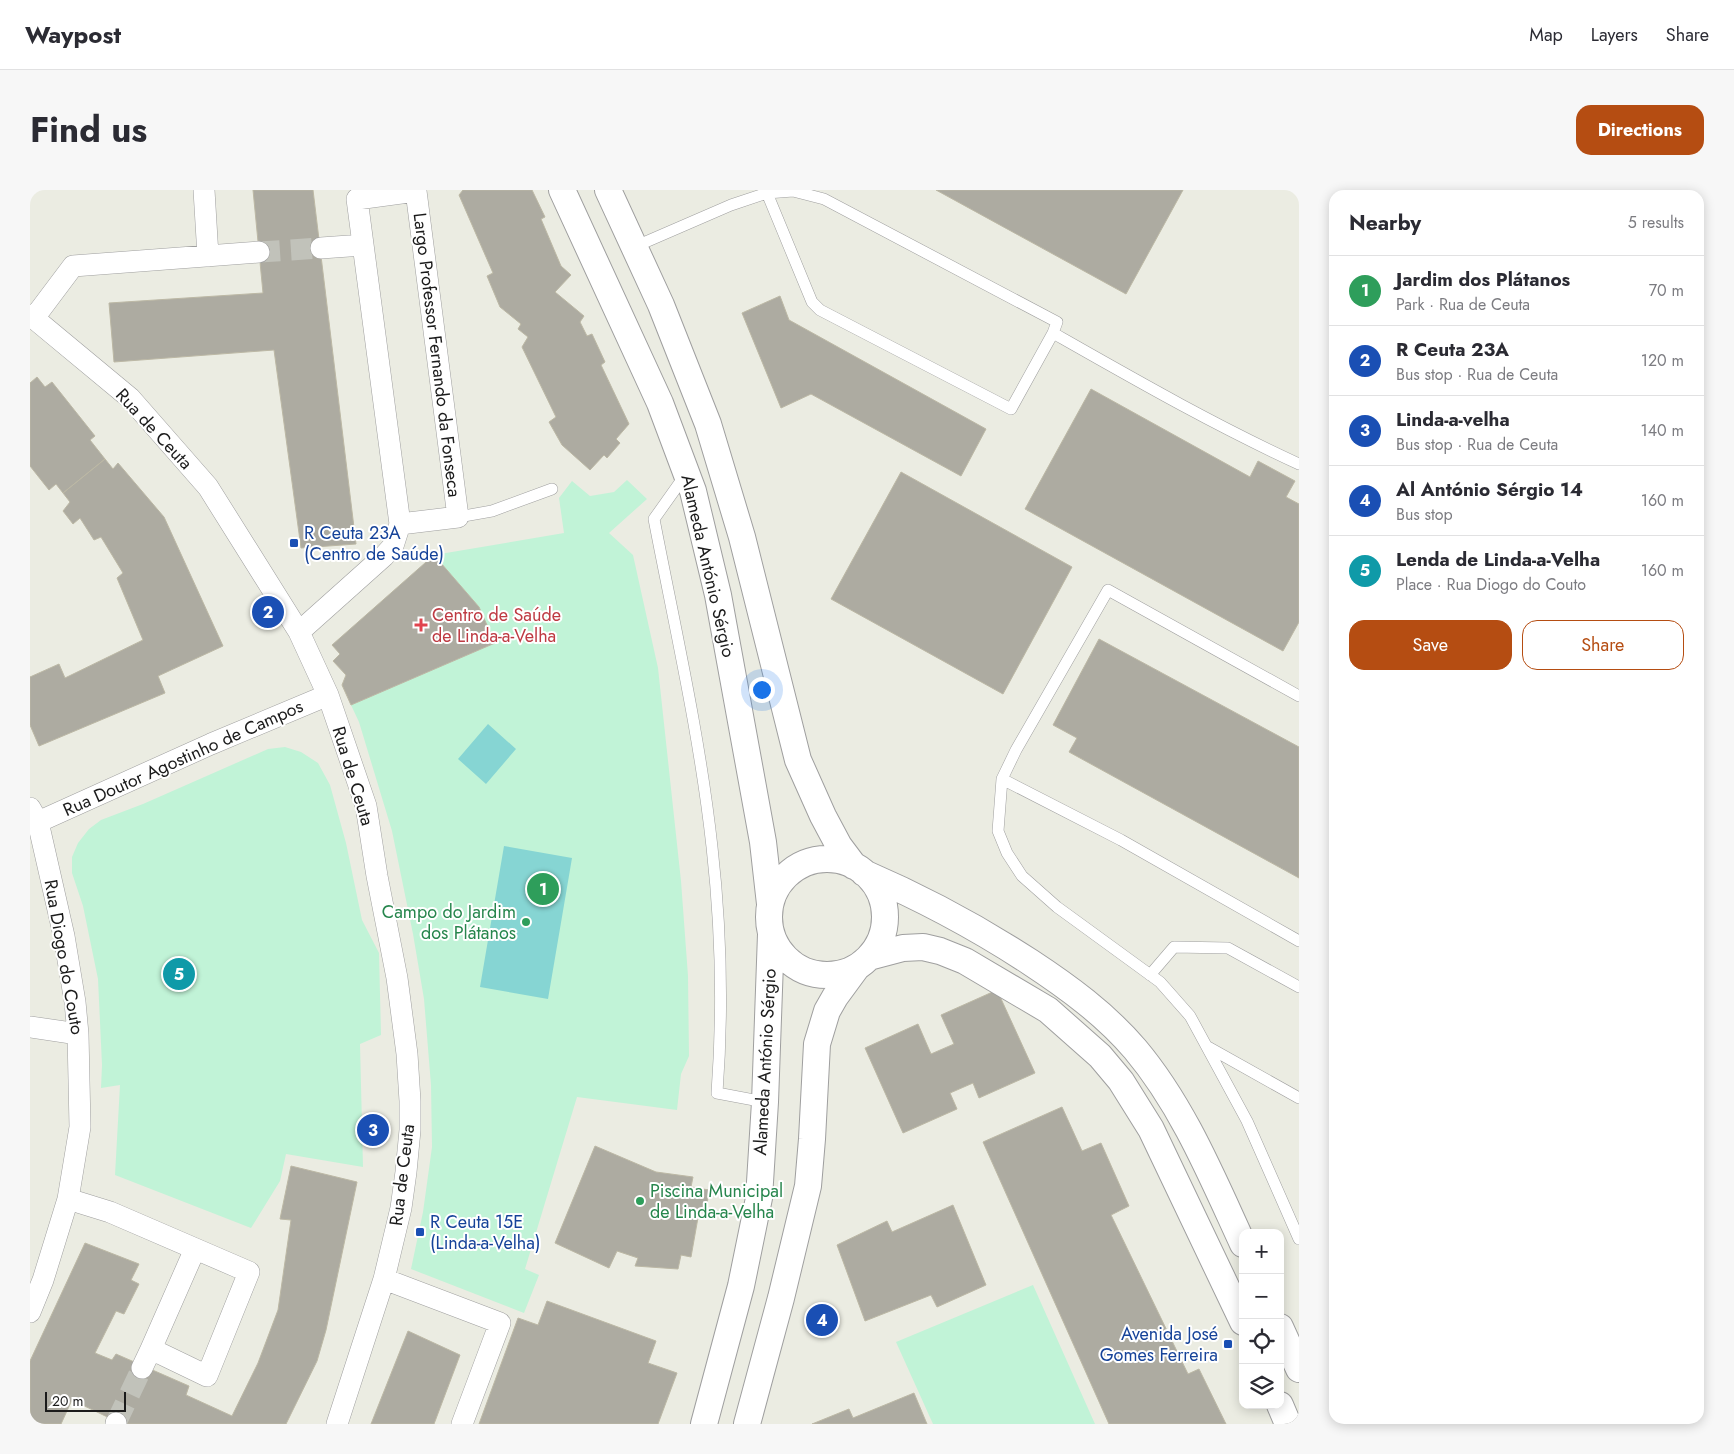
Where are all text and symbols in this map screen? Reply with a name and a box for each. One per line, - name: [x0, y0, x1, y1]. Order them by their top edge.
- text: Waypost: [25, 17, 121, 52]
- text: Map: [1529, 22, 1563, 48]
- text: Layers: [1591, 22, 1638, 48]
- text: Share: [1666, 22, 1709, 48]
- text: Find us: [30, 105, 147, 155]
- button: Directions: [1576, 105, 1704, 155]
- text: Nearby: [1349, 208, 1421, 238]
- street label: Largo Professor Fernando da Fonseca: [407, 211, 467, 499]
- text: 5 results: [1628, 211, 1684, 234]
- text: Jardim dos Plátanos: [1396, 266, 1570, 293]
- text: 1: [1361, 279, 1369, 302]
- text: 70 m: [1649, 279, 1684, 302]
- text: Park · Rua de Ceuta: [1396, 293, 1530, 316]
- text: R Ceuta 23A: [1396, 336, 1509, 363]
- text: 2: [1360, 349, 1370, 372]
- text: 120 m: [1641, 349, 1684, 372]
- text: Bus stop · Rua de Ceuta: [1396, 363, 1558, 386]
- street label: Rua de Ceuta: [110, 383, 198, 475]
- text: Linda-a-velha: [1396, 406, 1510, 433]
- text: 3: [1360, 419, 1370, 442]
- text: 140 m: [1641, 419, 1684, 442]
- text: Bus stop · Rua de Ceuta: [1396, 433, 1558, 456]
- street label: Alameda António Sérgio: [674, 472, 742, 660]
- text: Al António Sérgio 14: [1396, 476, 1583, 503]
- text: 4: [1359, 489, 1371, 512]
- text: 160 m: [1641, 489, 1684, 512]
- text: Bus stop: [1396, 503, 1453, 526]
- place label: R Ceuta 23A (Centro de Saúde): [304, 520, 444, 567]
- marker: R Ceuta 23A (Centro de Saúde): [288, 537, 300, 549]
- text: Lenda de Linda-a-Velha: [1396, 546, 1600, 573]
- text: 5: [1360, 559, 1370, 582]
- text: 160 m: [1641, 559, 1684, 582]
- text: Place · Rua Diogo do Couto: [1396, 573, 1586, 596]
- pin: 2: [252, 593, 284, 631]
- place label: Centro de Saúde de Linda-a-Velha: [432, 602, 561, 649]
- marker: Centro de Saúde de Linda-a-Velha: [414, 618, 428, 632]
- button: Save: [1349, 620, 1512, 670]
- button: Share: [1522, 620, 1684, 670]
- your location: [749, 677, 775, 703]
- street label: Rua Doutor Agostinho de Campos: [59, 693, 307, 823]
- street label: Rua de Ceuta: [326, 723, 380, 829]
- pin: 1: [527, 870, 559, 908]
- street label: Rua Diogo do Couto: [38, 877, 90, 1037]
- place label: Campo do Jardim dos Plátanos: [382, 899, 516, 946]
- marker: Campo do Jardim dos Plátanos: [520, 916, 532, 928]
- pin: 5: [163, 955, 195, 993]
- street label: Alameda António Sérgio: [747, 968, 783, 1156]
- pin: 3: [357, 1111, 389, 1149]
- street label: Rua de Ceuta: [383, 1123, 421, 1227]
- place label: Piscina Municipal de Linda-a-Velha: [650, 1178, 783, 1225]
- marker: Piscina Municipal de Linda-a-Velha: [634, 1195, 646, 1207]
- place label: R Ceuta 15E (Linda-a-Velha): [430, 1209, 540, 1256]
- marker: R Ceuta 15E (Linda-a-Velha): [414, 1226, 426, 1238]
- map controls: [1239, 1229, 1284, 1409]
- button: +: [1239, 1229, 1284, 1274]
- button: −: [1239, 1274, 1284, 1319]
- pin: 4: [806, 1301, 838, 1339]
- button: locate: [1239, 1319, 1284, 1364]
- place label: Avenida José Gomes Ferreira: [1100, 1321, 1218, 1368]
- marker: Avenida José Gomes Ferreira: [1222, 1338, 1234, 1350]
- button: layers: [1239, 1364, 1284, 1409]
- scale bar: [45, 1389, 126, 1412]
- text: 20 m: [52, 1391, 84, 1411]

